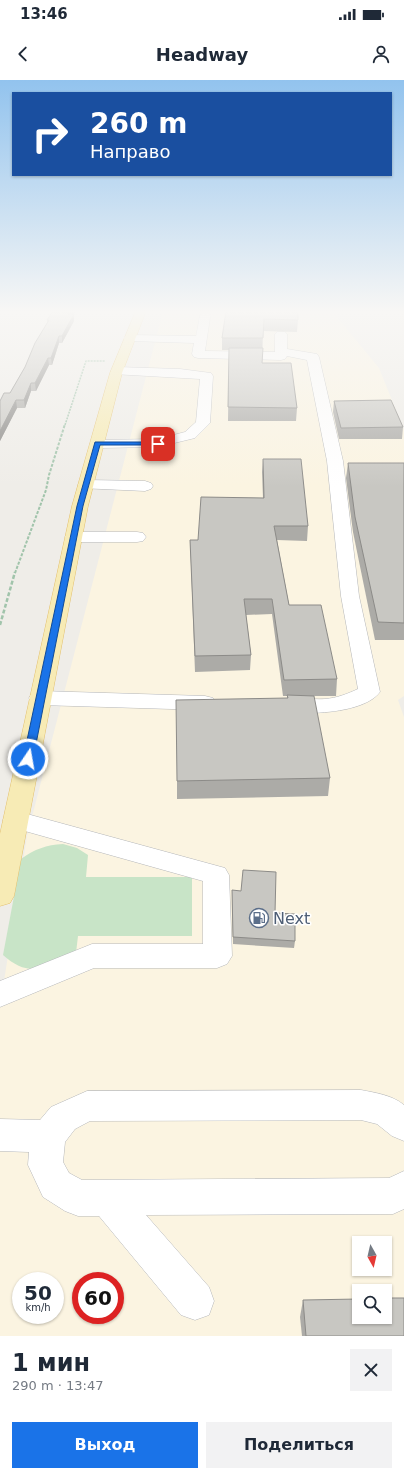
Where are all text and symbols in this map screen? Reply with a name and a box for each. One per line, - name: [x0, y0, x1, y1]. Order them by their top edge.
- text: 13:46: [20, 5, 68, 23]
- icon: back: [12, 43, 34, 65]
- icon: person: [370, 43, 392, 65]
- text: Headway: [156, 44, 248, 65]
- text: 260 m: [90, 107, 187, 140]
- icon: right: [24, 108, 76, 160]
- text: Направо: [90, 141, 170, 162]
- pin: [141, 427, 175, 461]
- icon: arrive: [147, 433, 169, 455]
- position arrow: [7, 738, 49, 780]
- fuel station icon: Next: [248, 907, 270, 929]
- place label: Next: [273, 909, 310, 928]
- north arrow: [352, 1236, 392, 1276]
- map controls: [352, 1236, 392, 1324]
- speed limit sign: 60: [72, 1272, 124, 1324]
- text: 50: [24, 1281, 52, 1305]
- button: search: [352, 1284, 392, 1324]
- text: km/h: [25, 1302, 51, 1313]
- text: 1 мин: [12, 1349, 90, 1377]
- button: close: [350, 1349, 392, 1391]
- text: 290 m · 13:47: [12, 1378, 103, 1393]
- button: Выход: [12, 1422, 198, 1468]
- button: Поделиться: [206, 1422, 392, 1468]

